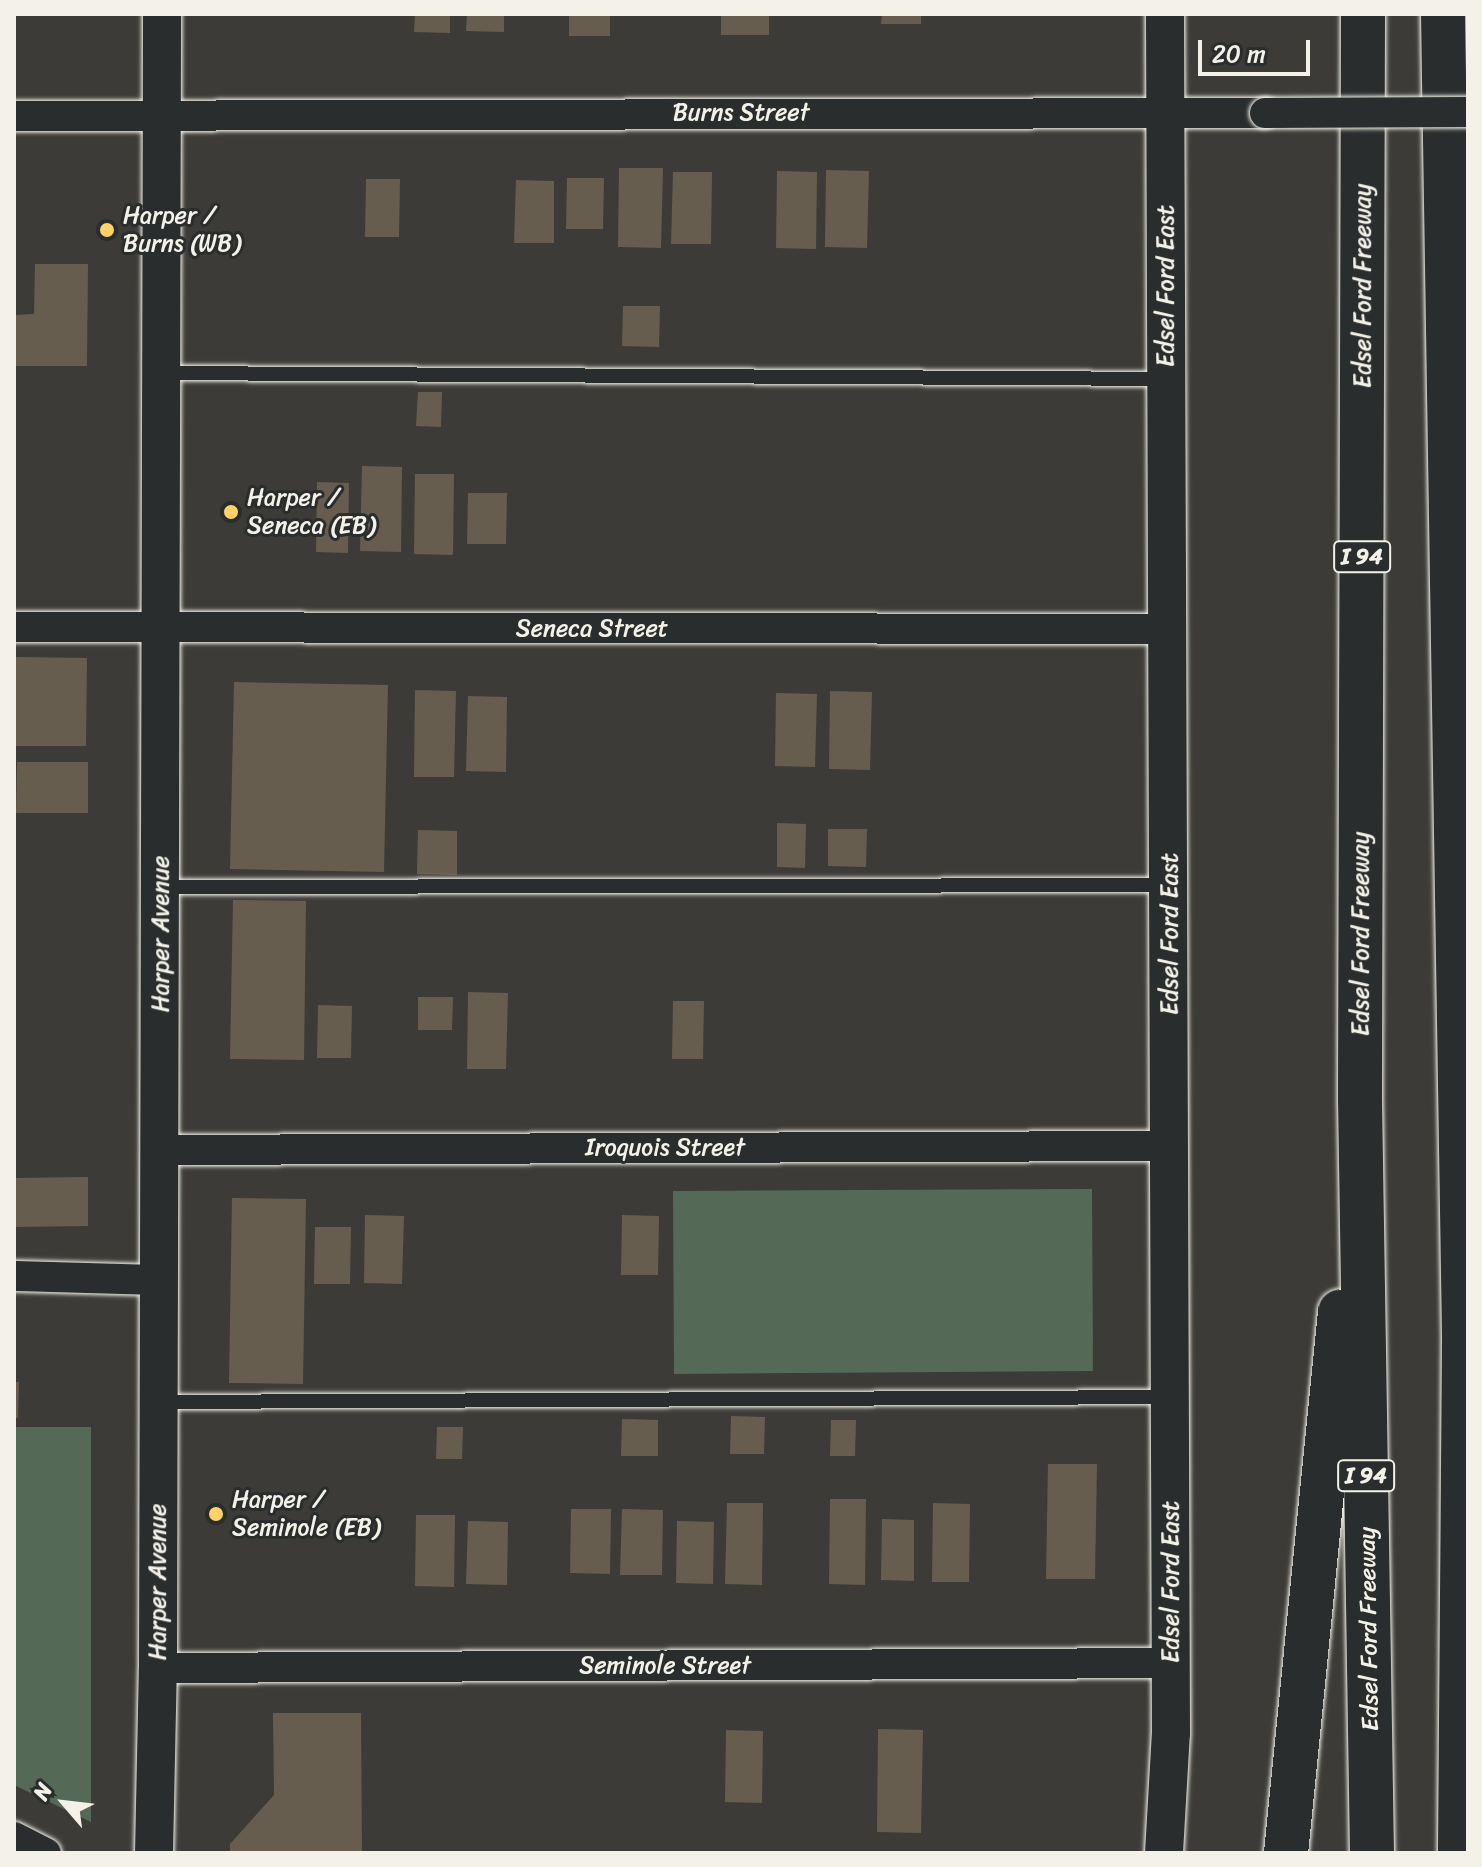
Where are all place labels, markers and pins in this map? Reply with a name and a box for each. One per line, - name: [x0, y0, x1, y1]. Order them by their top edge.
- place label: Harper / Burns (WB): [123, 202, 241, 258]
- marker: Harper / Burns (WB): [98, 221, 116, 239]
- place label: Harper / Seneca (EB): [247, 484, 375, 540]
- marker: Harper / Seneca (EB): [222, 503, 240, 521]
- place label: Harper / Seminole (EB): [232, 1486, 380, 1542]
- marker: Harper / Seminole (EB): [207, 1505, 225, 1523]

